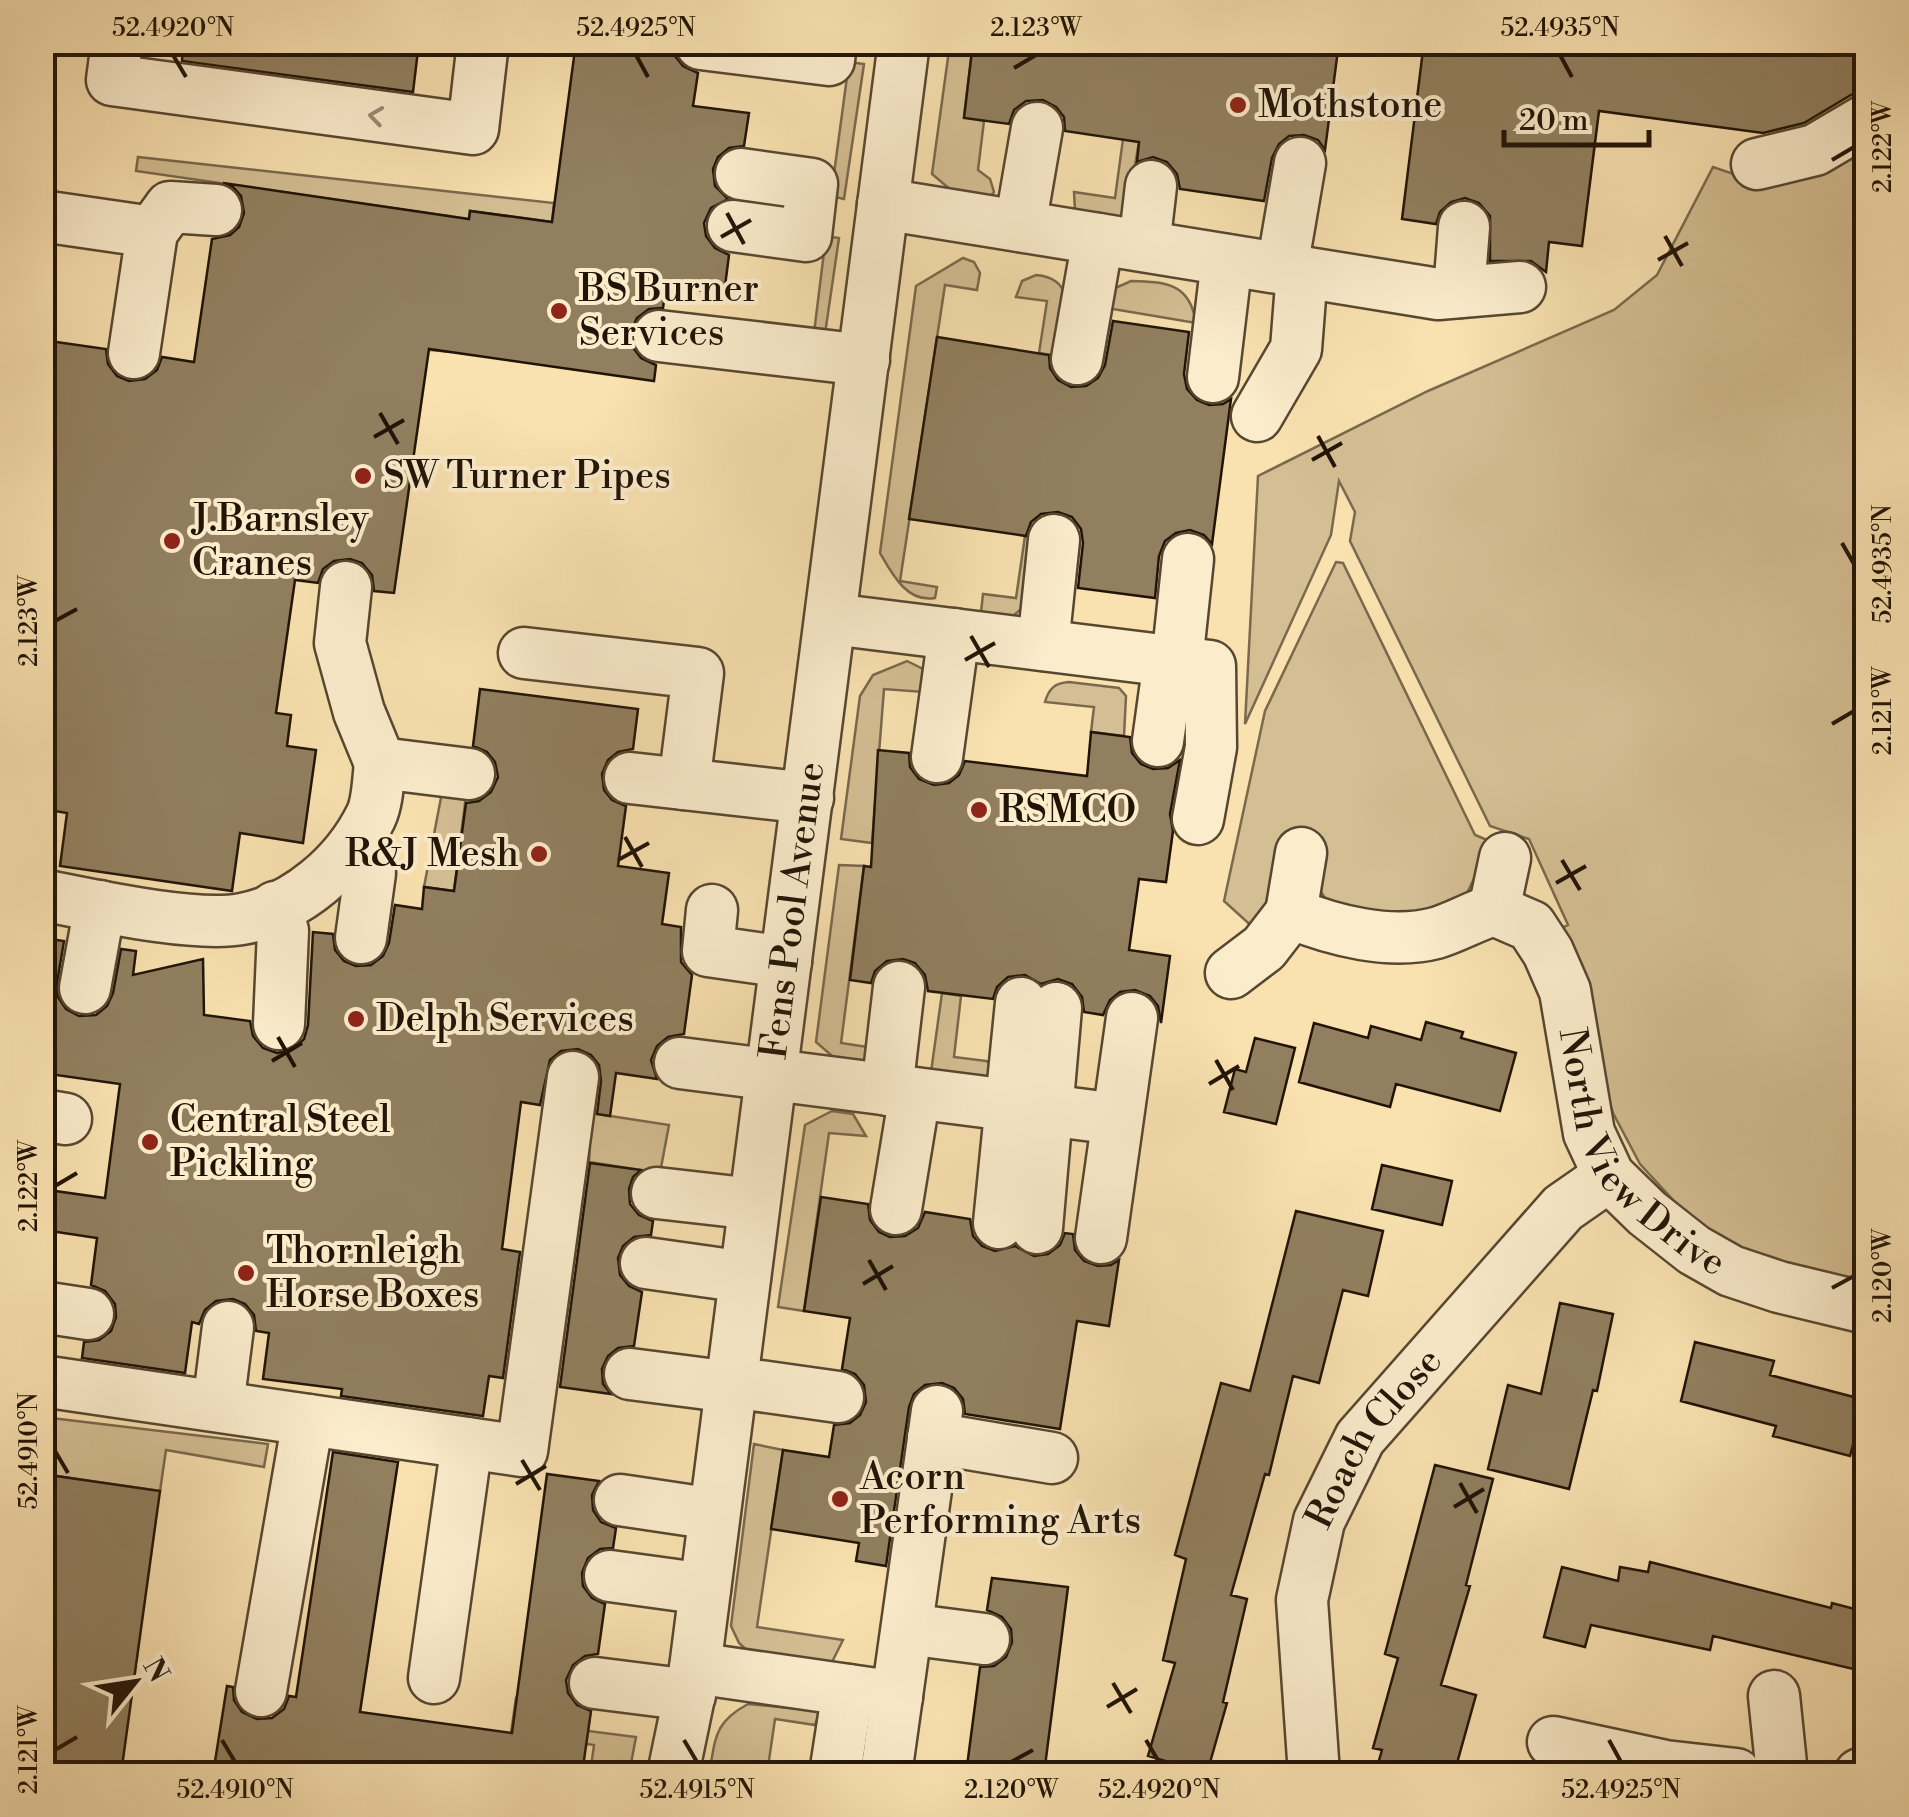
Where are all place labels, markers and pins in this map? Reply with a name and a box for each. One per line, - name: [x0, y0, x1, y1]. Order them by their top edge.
- place label: Mothstone: [1258, 82, 1442, 129]
- marker: Mothstone: [1227, 94, 1249, 116]
- place label: BS Burner Services: [578, 266, 759, 357]
- marker: BS Burner Services: [548, 300, 570, 322]
- place label: SW Turner Pipes: [383, 453, 671, 500]
- marker: SW Turner Pipes: [352, 465, 374, 487]
- place label: J.Barnsley Cranes: [190, 496, 369, 587]
- marker: J.Barnsley Cranes: [161, 530, 183, 552]
- place label: RSMCO: [999, 787, 1136, 834]
- marker: RSMCO: [968, 799, 990, 821]
- place label: R&J Mesh: [345, 831, 519, 878]
- marker: R&J Mesh: [528, 843, 550, 865]
- place label: Delph Services: [376, 996, 634, 1043]
- marker: Delph Services: [345, 1008, 367, 1030]
- place label: Central Steel Pickling: [170, 1097, 391, 1188]
- marker: Central Steel Pickling: [139, 1131, 161, 1153]
- place label: Thornleigh Horse Boxes: [266, 1228, 480, 1319]
- marker: Thornleigh Horse Boxes: [235, 1262, 257, 1284]
- place label: Acorn Performing Arts: [859, 1454, 1141, 1545]
- marker: Acorn Performing Arts: [829, 1488, 851, 1510]

